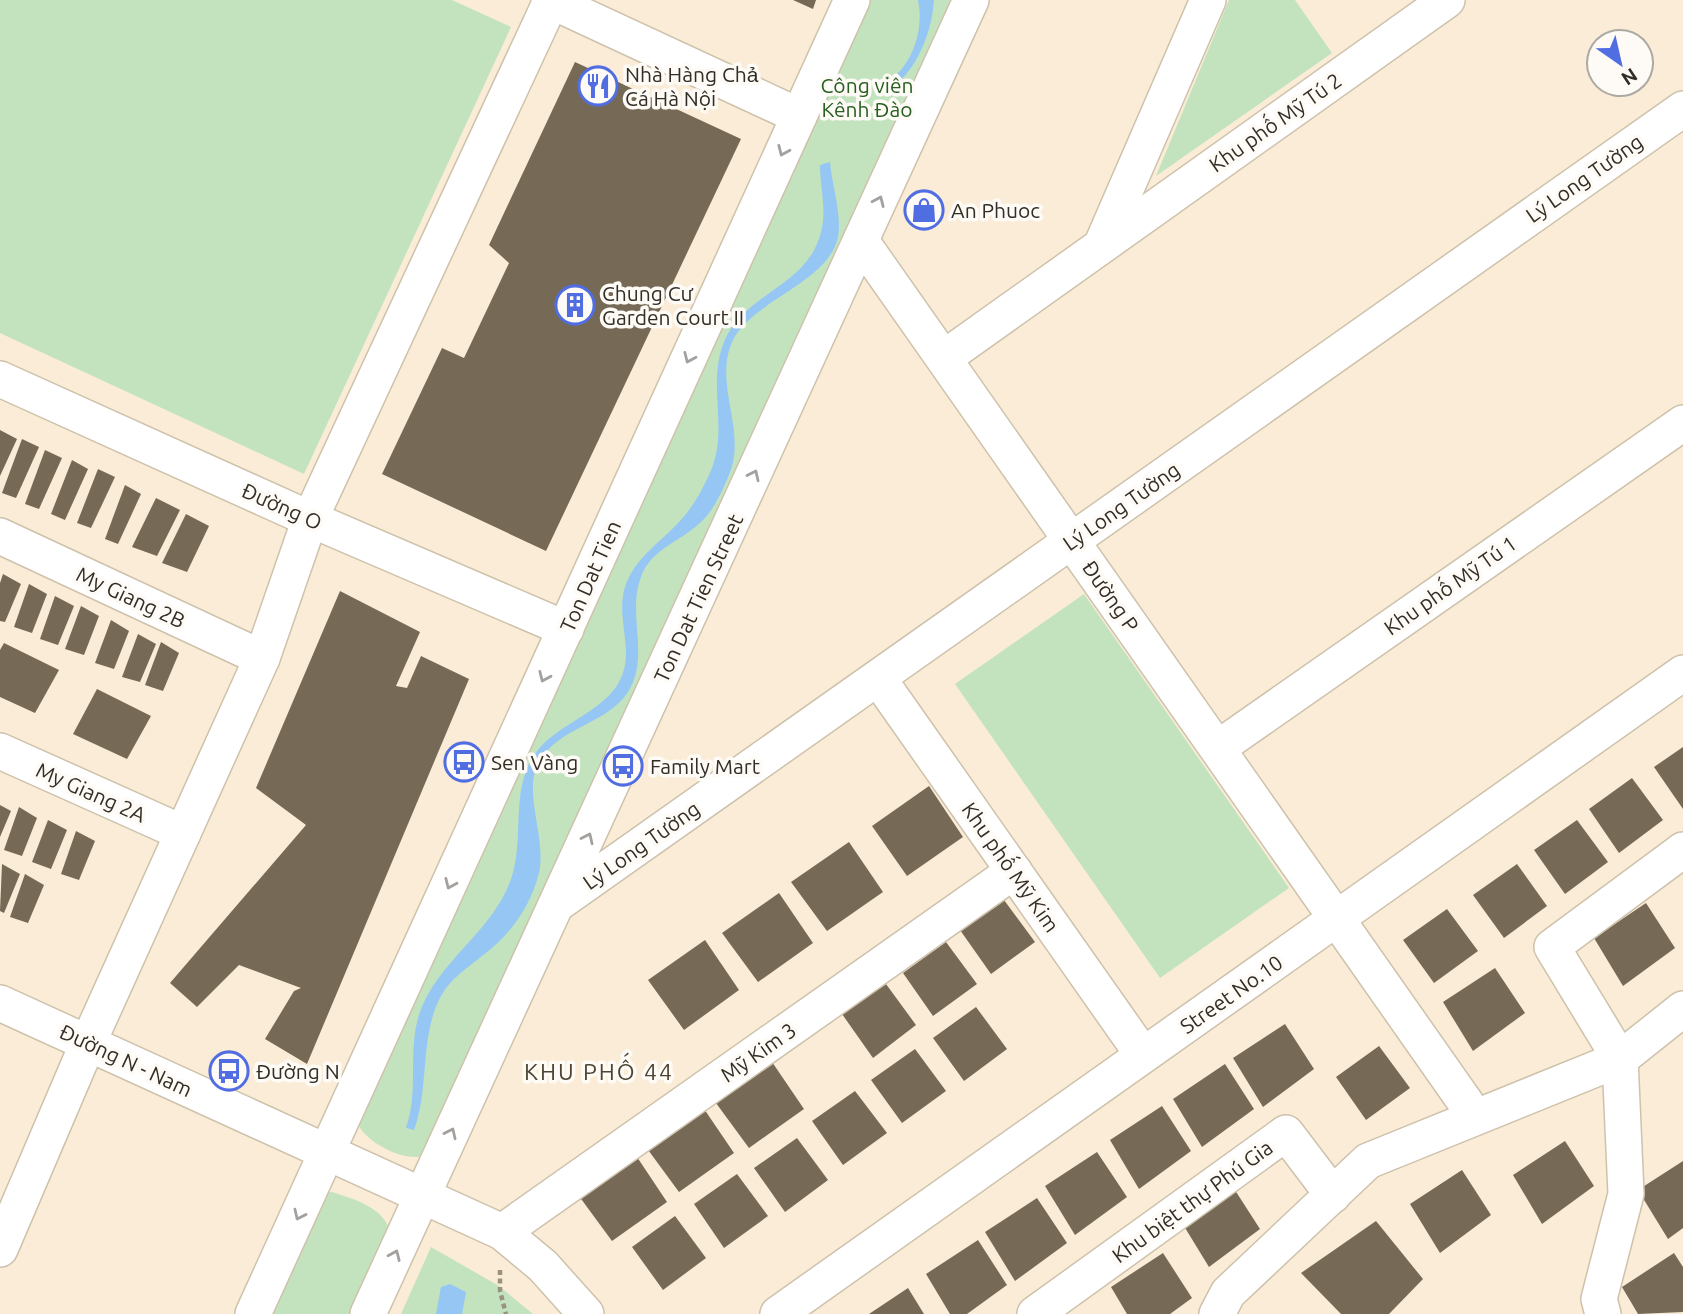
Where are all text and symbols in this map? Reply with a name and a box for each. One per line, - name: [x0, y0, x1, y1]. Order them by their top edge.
- north arrow: [1585, 28, 1655, 98]
- place label: Nhà Hàng Chả Cá Hà Nội: [625, 62, 759, 110]
- text: N: [1617, 64, 1642, 90]
- restaurant icon: Nhà Hàng Chả Cá Hà Nội: [577, 65, 619, 107]
- street label: Khu phố Mỹ Tú 2: [1203, 66, 1346, 177]
- park label: Công viên Kênh Đào: [821, 73, 913, 121]
- street label: Lý Long Tường: [1521, 129, 1647, 227]
- one-way arrow: [777, 144, 791, 156]
- shop icon: An Phuoc: [903, 189, 945, 231]
- one-way arrow: [871, 196, 885, 209]
- place label: An Phuoc: [951, 198, 1040, 222]
- place label: Chung Cư Garden Court II: [602, 281, 744, 329]
- building icon: Chung Cư Garden Court II: [554, 284, 596, 326]
- one-way arrow: [683, 351, 697, 364]
- street label: Lý Long Tường: [1058, 457, 1184, 555]
- one-way arrow: [746, 470, 760, 482]
- street label: Đường O: [238, 478, 326, 534]
- street label: Ton Dat Tien Street: [649, 510, 747, 686]
- street label: Ton Dat Tien: [555, 517, 625, 635]
- street label: Khu phố Mỹ Tú 1: [1378, 529, 1521, 640]
- street label: Đường P: [1078, 556, 1144, 636]
- street label: My Giang 2B: [73, 561, 189, 633]
- one-way arrow: [538, 670, 552, 682]
- bus stop icon: Sen Vàng: [443, 741, 485, 783]
- bus stop icon: Family Mart: [602, 745, 644, 787]
- place label: Sen Vàng: [491, 750, 578, 774]
- place label: Family Mart: [650, 754, 760, 778]
- street label: My Giang 2A: [33, 757, 150, 827]
- street label: Lý Long Tường: [578, 796, 704, 894]
- street label: Khu phố Mỹ Kim: [957, 796, 1066, 936]
- one-way arrow: [580, 833, 594, 845]
- one-way arrow: [444, 877, 458, 889]
- street label: Street No.10: [1175, 950, 1287, 1038]
- street label: Mỹ Kim 3: [716, 1017, 800, 1087]
- street label: Đường N - Nam: [56, 1019, 196, 1101]
- bus stop icon: Đường N: [208, 1050, 250, 1092]
- district label: KHU PHỐ 44: [524, 1052, 674, 1084]
- place label: Đường N: [256, 1059, 340, 1083]
- one-way arrow: [443, 1128, 457, 1141]
- street label: Khu biệt thự Phú Gia: [1107, 1135, 1277, 1267]
- one-way arrow: [293, 1207, 307, 1220]
- one-way arrow: [387, 1249, 401, 1262]

